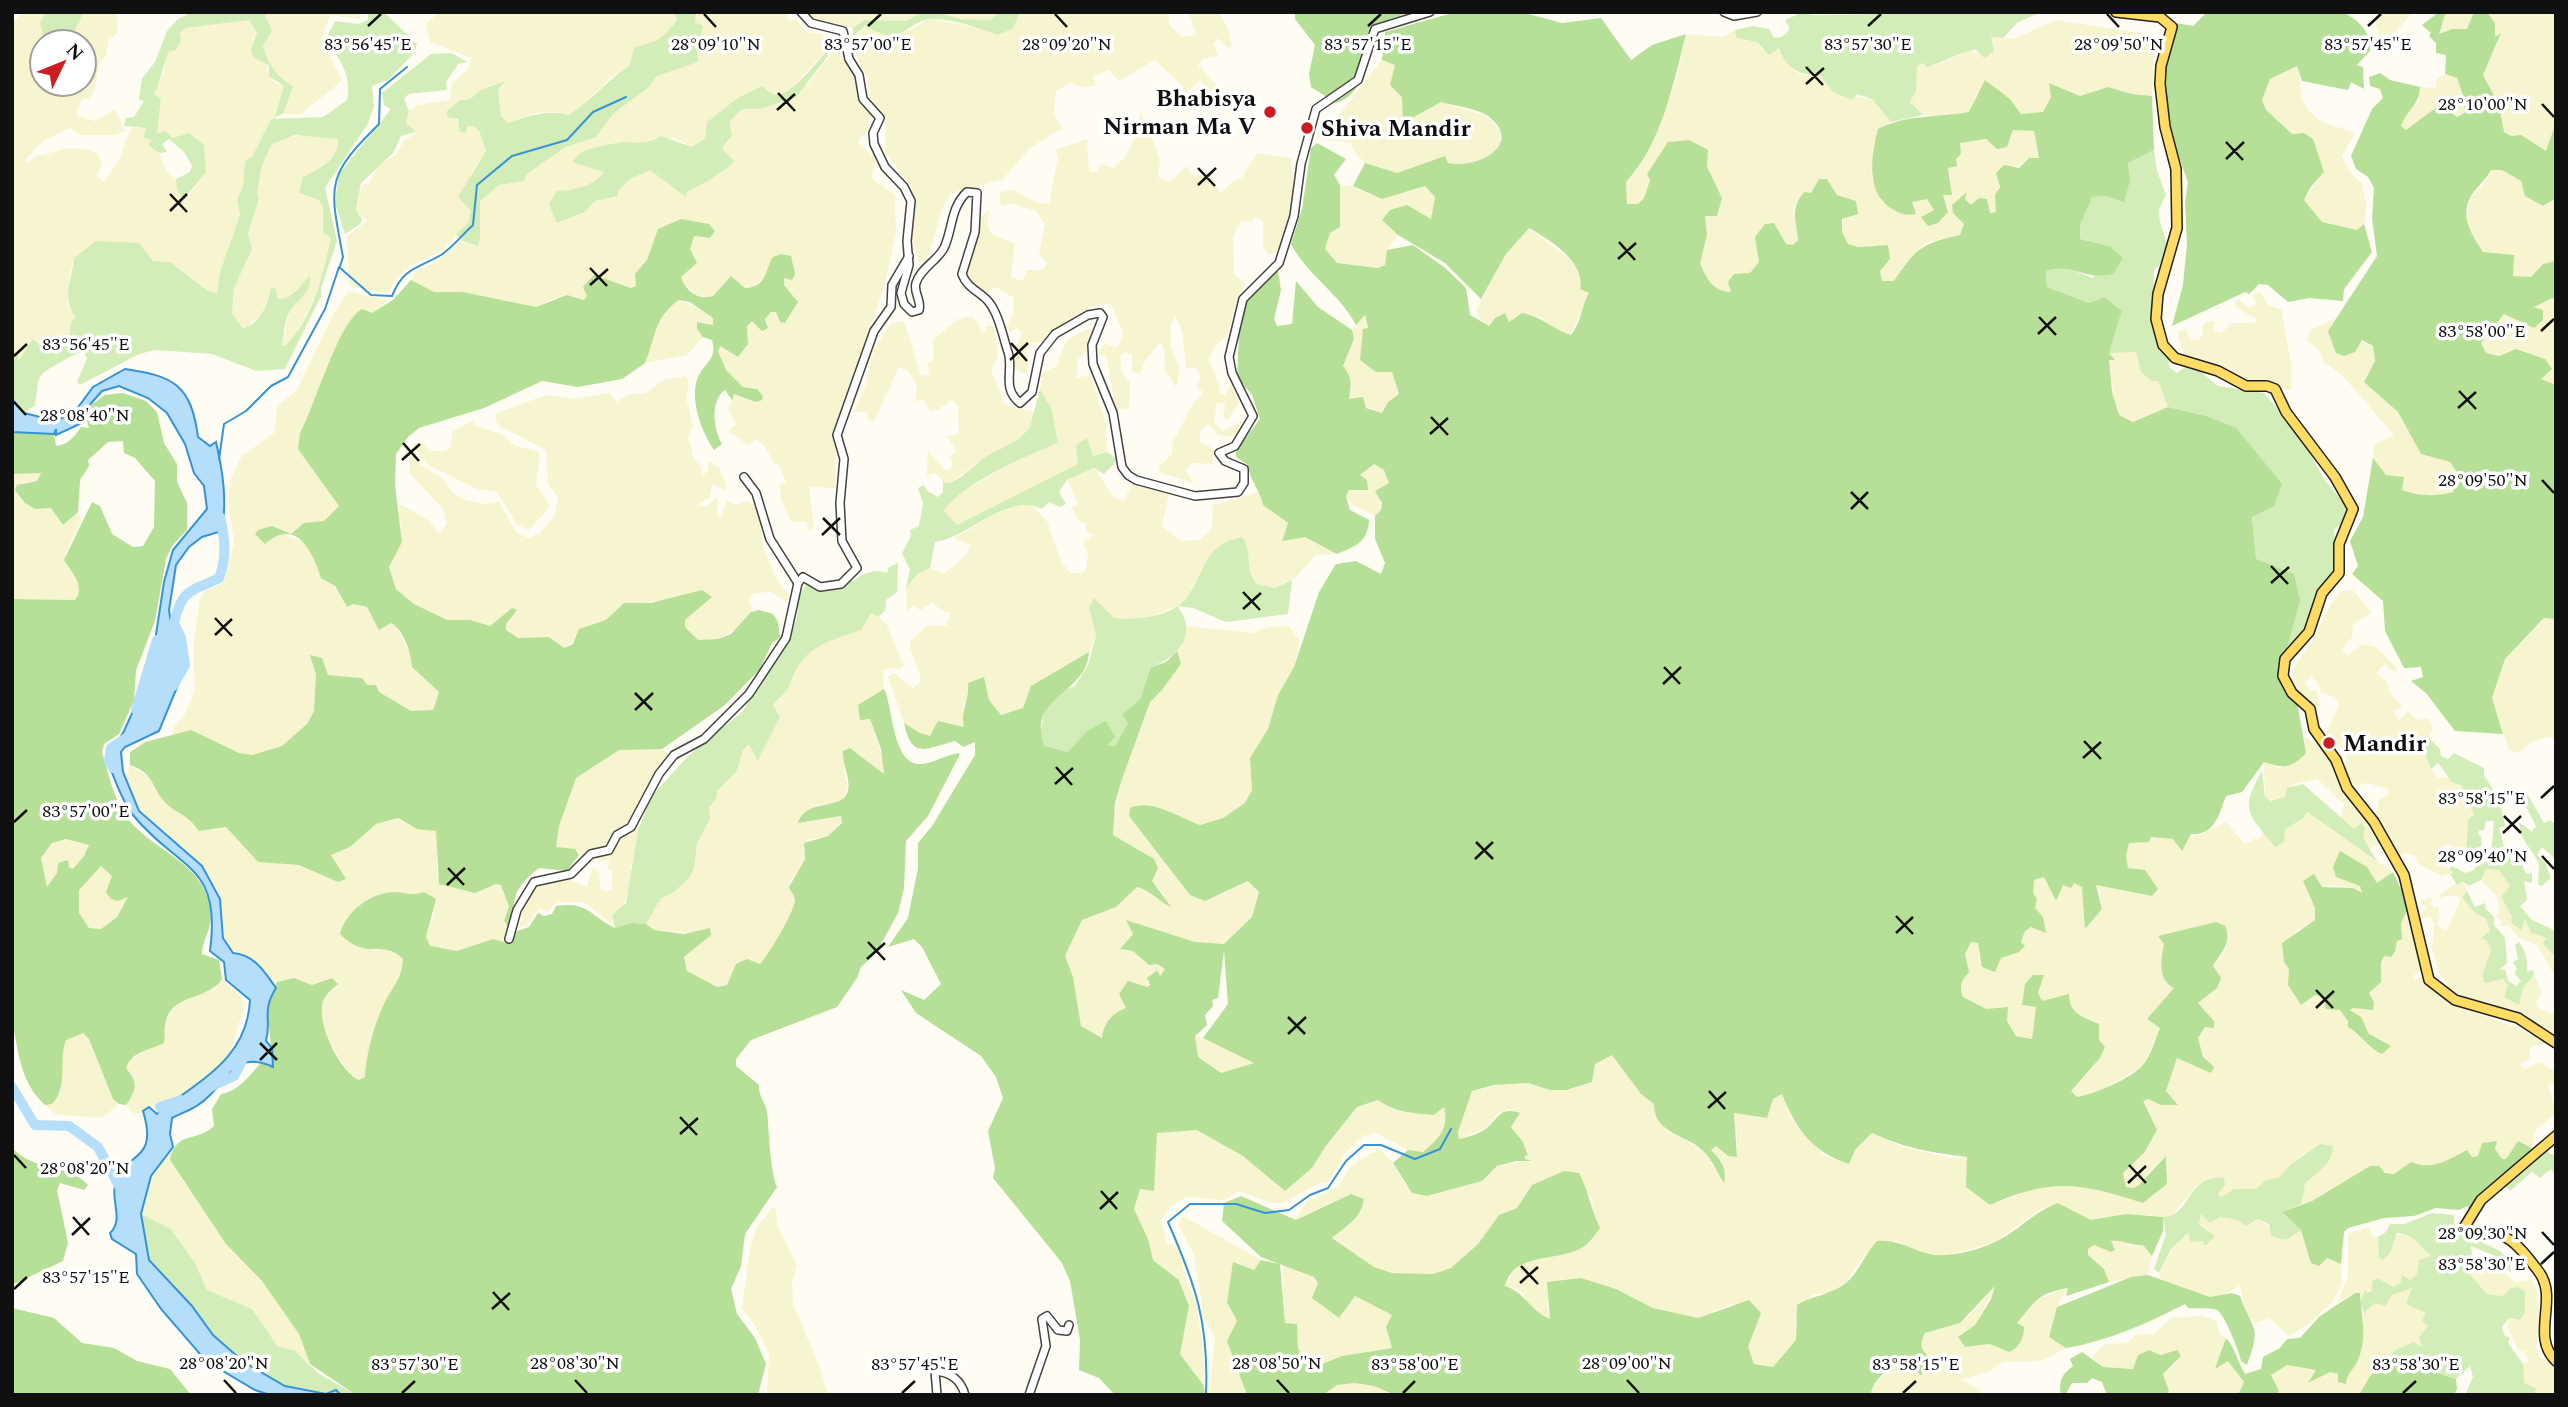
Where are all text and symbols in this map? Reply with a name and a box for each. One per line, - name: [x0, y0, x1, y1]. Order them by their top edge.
- north arrow: [28, 28, 98, 98]
- text: 83°56'45"E: [324, 31, 412, 58]
- text: 28°09'10"N: [671, 31, 761, 58]
- text: 83°57'00"E: [824, 31, 912, 58]
- text: 28°09'20"N: [1022, 31, 1112, 58]
- text: 83°57'15"E: [1324, 31, 1412, 58]
- text: 83°57'30"E: [1824, 31, 1912, 58]
- text: 28°09'50"N: [2074, 31, 2164, 58]
- text: 83°57'45"E: [2324, 31, 2412, 58]
- text: N: [58, 37, 90, 68]
- place label: Bhabisya Nirman Ma V: [1103, 81, 1257, 145]
- text: 28°10'00"N: [2438, 91, 2528, 118]
- marker: Bhabisya Nirman Ma V: [1262, 104, 1278, 120]
- place label: Shiva Mandir: [1321, 111, 1471, 147]
- marker: Shiva Mandir: [1299, 120, 1315, 136]
- text: 83°58'00"E: [2438, 318, 2526, 345]
- text: 83°56'45"E: [42, 331, 130, 358]
- text: 28°08'40"N: [40, 402, 130, 429]
- text: 28°09'50"N: [2438, 467, 2528, 494]
- place label: Mandir: [2343, 726, 2427, 762]
- marker: Mandir: [2321, 735, 2337, 751]
- text: 83°58'15"E: [2438, 785, 2526, 812]
- text: 83°57'00"E: [42, 798, 130, 825]
- text: 28°09'40"N: [2438, 843, 2528, 870]
- text: 28°08'20"N: [40, 1155, 130, 1182]
- text: 28°09'30"N: [2438, 1220, 2528, 1247]
- text: 83°58'30"E: [2438, 1251, 2526, 1278]
- text: 83°57'15"E: [42, 1264, 130, 1291]
- text: 28°08'20"N: [179, 1350, 269, 1377]
- text: 28°08'30"N: [530, 1350, 620, 1377]
- text: 28°08'50"N: [1232, 1350, 1322, 1377]
- text: 28°09'00"N: [1582, 1350, 1672, 1377]
- text: 83°57'30"E: [371, 1351, 459, 1378]
- text: 83°57'45"E: [871, 1351, 959, 1378]
- text: 83°58'00"E: [1371, 1351, 1459, 1378]
- text: 83°58'15"E: [1872, 1351, 1960, 1378]
- text: 83°58'30"E: [2372, 1351, 2460, 1378]

